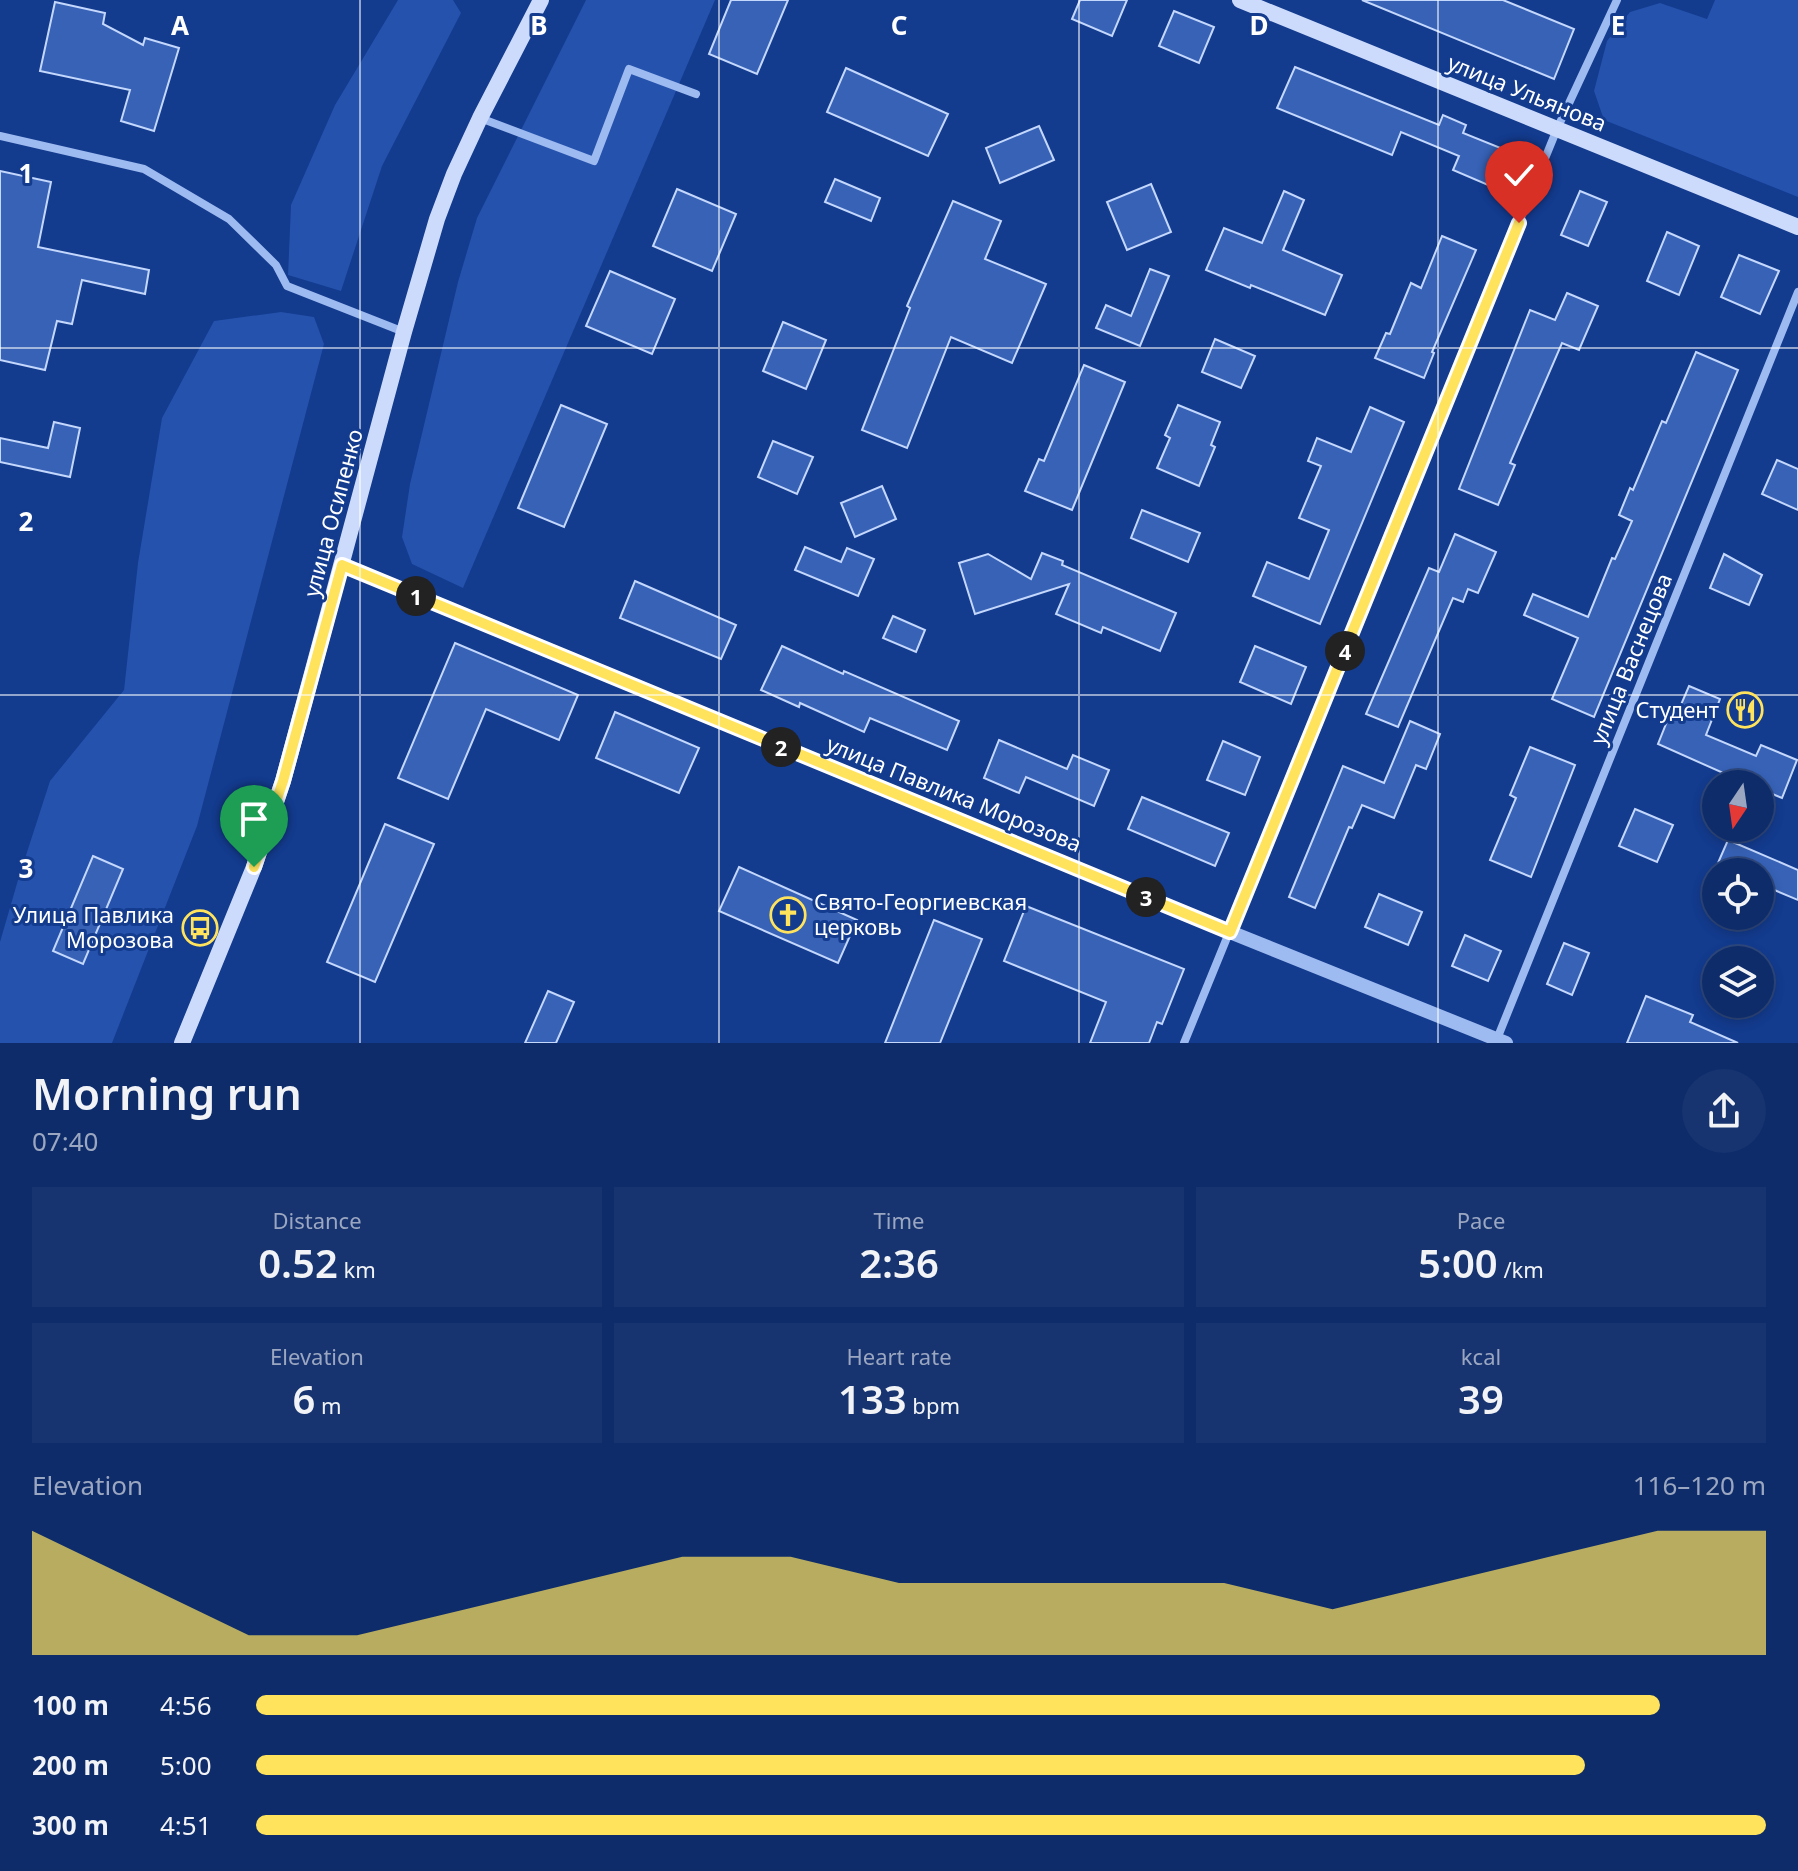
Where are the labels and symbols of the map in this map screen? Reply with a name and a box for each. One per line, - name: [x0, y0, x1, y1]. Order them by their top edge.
- text: A: [171, 7, 189, 43]
- text: B: [530, 7, 548, 43]
- text: C: [891, 7, 907, 43]
- text: D: [1249, 7, 1269, 43]
- text: E: [1611, 7, 1625, 43]
- street label: улица Ульянова: [1443, 47, 1611, 138]
- pin: [1485, 141, 1553, 223]
- text: 1: [19, 155, 33, 191]
- street label: улица Осипенко: [295, 425, 369, 600]
- text: 2: [19, 503, 34, 539]
- street label: улица Васнецова: [1582, 569, 1678, 749]
- pin: 1: [396, 576, 436, 616]
- pin: 4: [1325, 631, 1365, 671]
- restaurant icon: Студент: [1726, 691, 1764, 729]
- place label: Студент: [1635, 694, 1719, 724]
- pin: 2: [761, 727, 801, 767]
- street label: улица Павлика Морозова: [822, 728, 1086, 858]
- north arrow: [1702, 770, 1774, 842]
- pin: [220, 785, 288, 867]
- text: 3: [19, 850, 33, 886]
- pin: 3: [1126, 877, 1166, 917]
- place label: Свято-Георгиевская церковь: [814, 886, 1027, 941]
- church icon: Свято-Георгиевская церковь: [769, 896, 807, 934]
- place label: Улица Павлика Морозова: [13, 899, 174, 954]
- bus stop icon: Улица Павлика Морозова: [181, 909, 219, 947]

